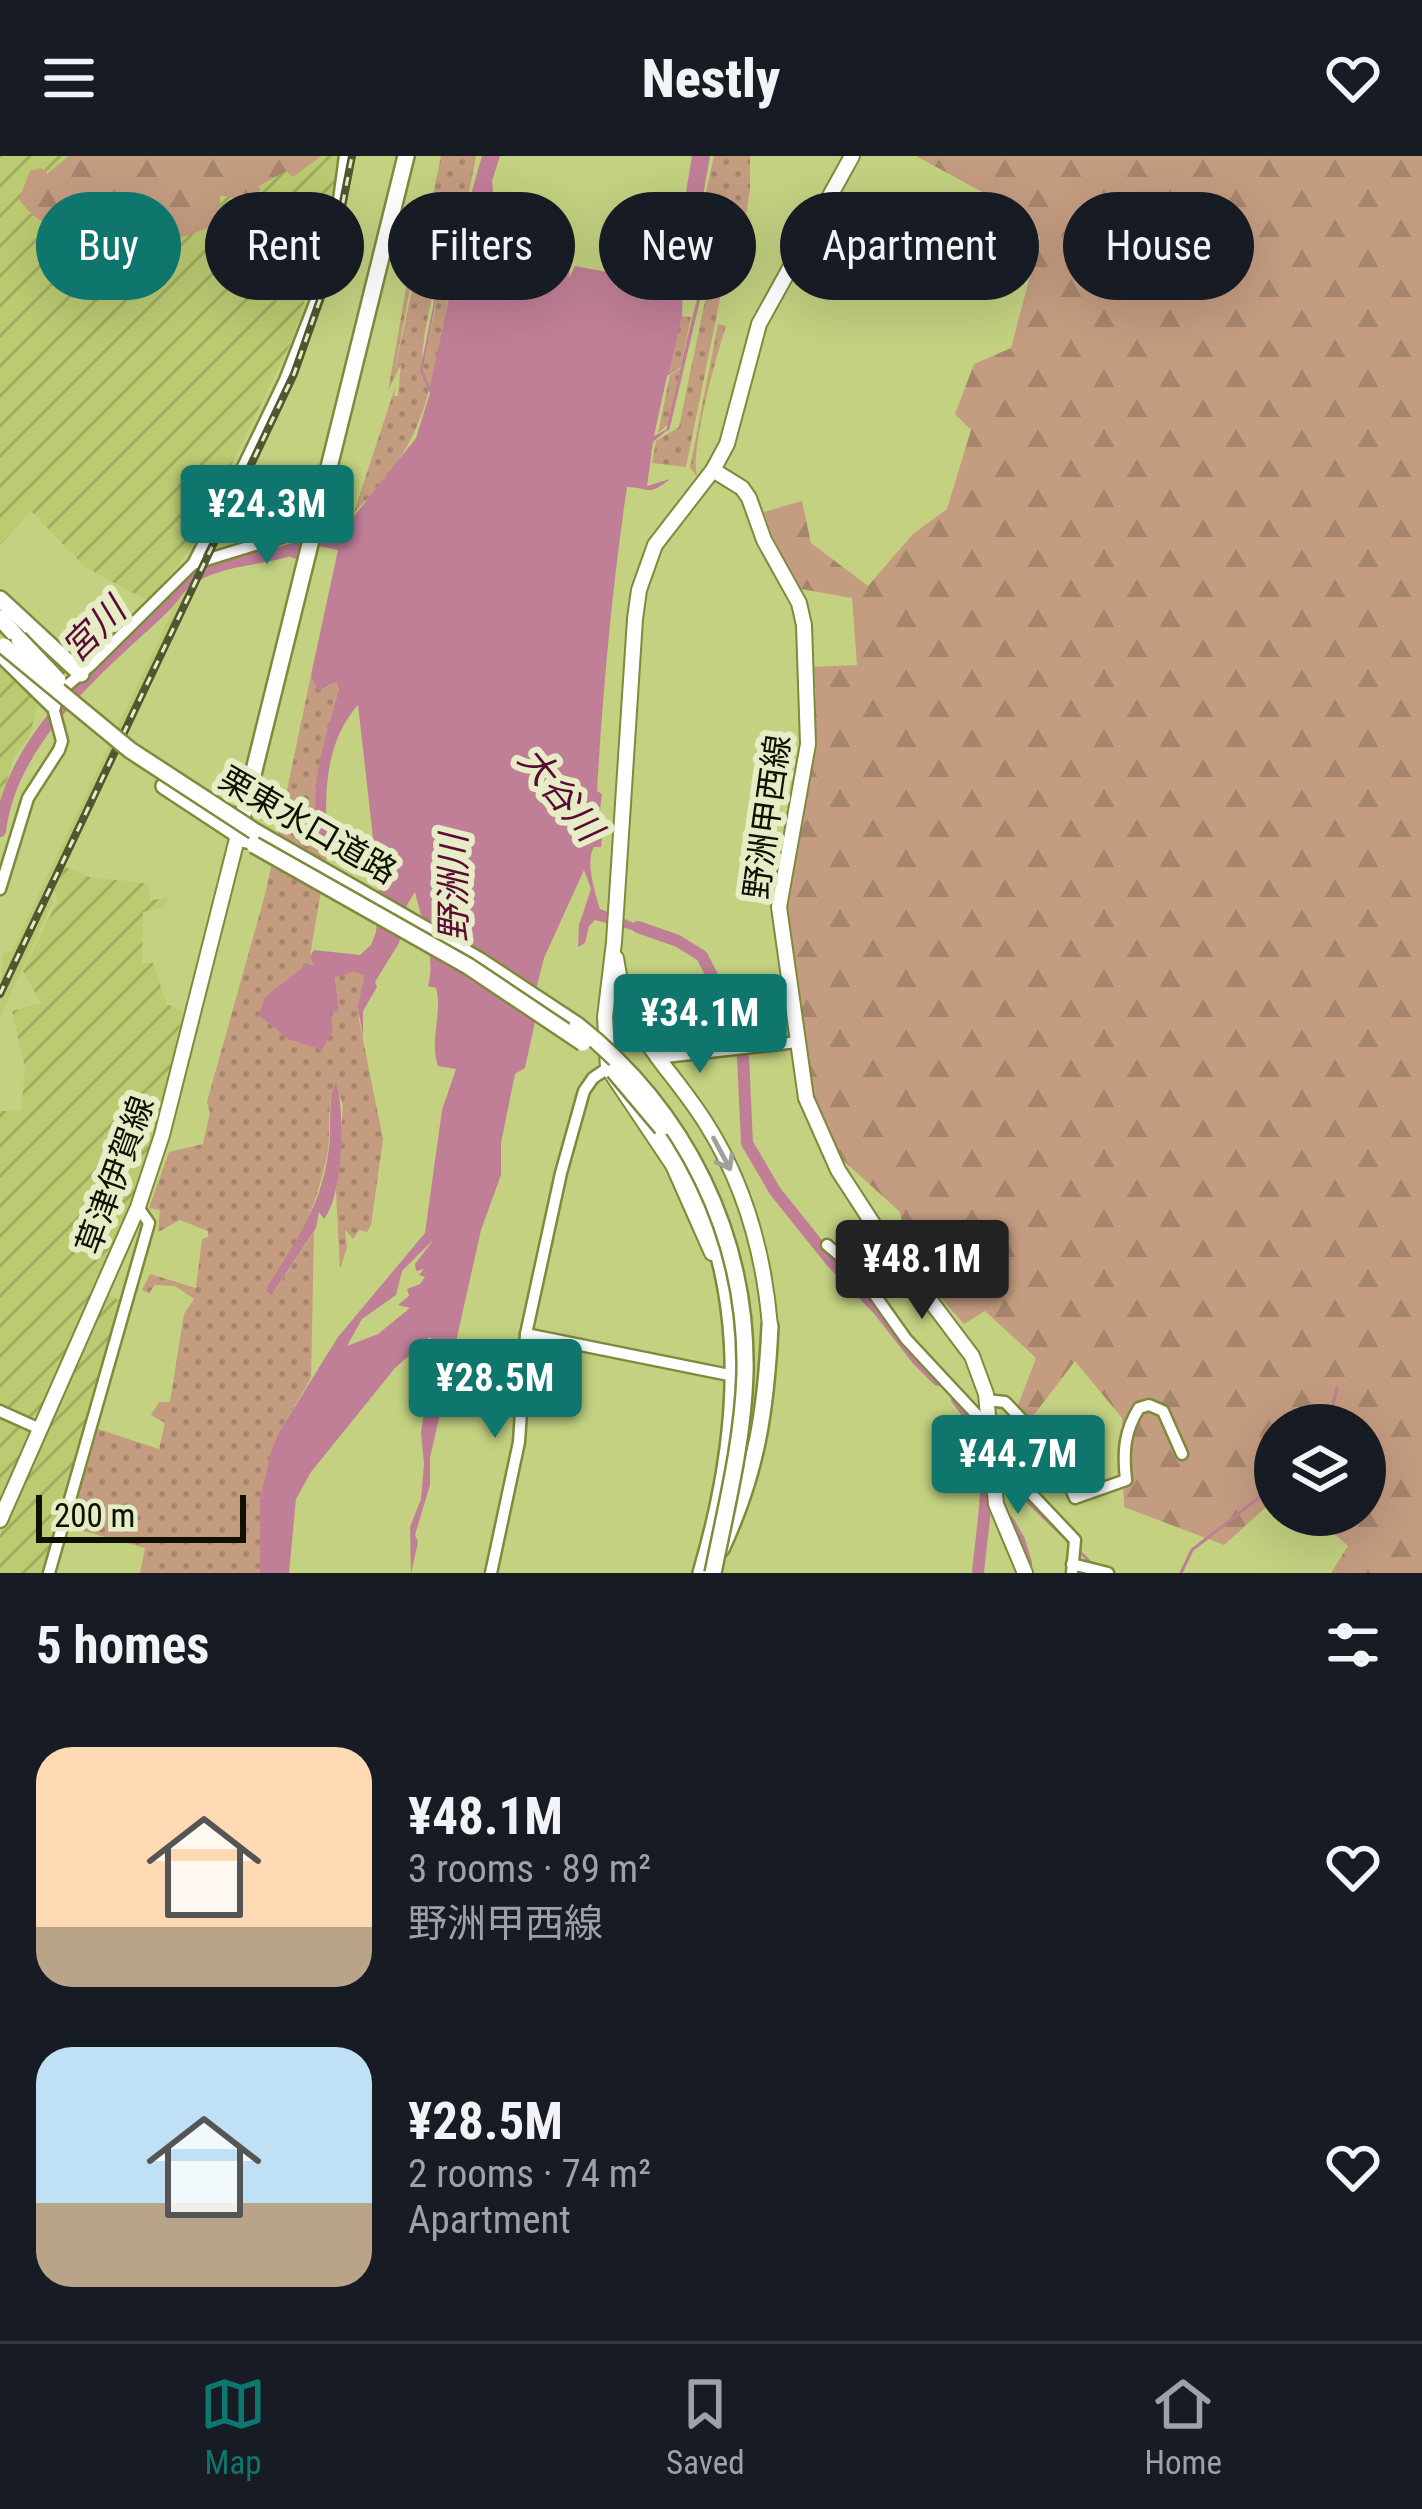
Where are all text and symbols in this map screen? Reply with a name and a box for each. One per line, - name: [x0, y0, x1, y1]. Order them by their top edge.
- icon: menu: [36, 45, 102, 111]
- icon: heart: [1320, 45, 1386, 111]
- text: Nestly: [642, 47, 780, 110]
- chip: Buy: [36, 192, 181, 300]
- chip: Rent: [205, 192, 364, 300]
- chip: Filters: [388, 192, 575, 300]
- chip: New: [599, 192, 756, 300]
- chip: Apartment: [780, 192, 1039, 300]
- chip: House: [1063, 192, 1254, 300]
- pin: ¥24.3M: [169, 465, 365, 567]
- text: ¥24.3M: [208, 481, 326, 527]
- water label: 宮川: [54, 587, 137, 670]
- street label: 野洲甲西線: [736, 733, 798, 901]
- water label: 大谷川: [510, 739, 613, 852]
- street label: 栗東水口道路: [213, 759, 403, 891]
- water label: 野洲川: [433, 830, 475, 942]
- pin: ¥34.1M: [602, 974, 798, 1076]
- text: ¥34.1M: [641, 990, 759, 1036]
- street label: 草津伊賀線: [68, 1091, 162, 1259]
- one-way arrow: [712, 1135, 735, 1171]
- pin: ¥48.1M: [824, 1220, 1020, 1322]
- text: ¥48.1M: [863, 1236, 981, 1282]
- pin: ¥28.5M: [397, 1339, 593, 1441]
- text: ¥28.5M: [436, 1355, 554, 1401]
- map controls: [1254, 1404, 1386, 1536]
- button: layers: [1254, 1404, 1386, 1536]
- pin: ¥44.7M: [920, 1415, 1116, 1517]
- text: ¥44.7M: [959, 1431, 1077, 1477]
- scale bar: [36, 1489, 246, 1542]
- text: 200 m: [54, 1496, 135, 1535]
- icon: filters: [1320, 1612, 1386, 1678]
- text: 5 homes: [36, 1616, 209, 1675]
- text: ¥48.1M: [408, 1787, 563, 1846]
- icon: home: [132, 1795, 276, 1939]
- icon: heart: [1320, 1834, 1386, 1900]
- text: 3 rooms · 89 m²: [408, 1846, 651, 1892]
- text: 野洲甲西線: [408, 1901, 603, 1947]
- text: ¥28.5M: [408, 2092, 563, 2151]
- icon: home: [132, 2095, 276, 2239]
- icon: heart: [1320, 2134, 1386, 2200]
- text: 2 rooms · 74 m²: [408, 2151, 651, 2197]
- text: Apartment: [408, 2197, 571, 2243]
- tab: Map: [200, 2371, 266, 2482]
- tab: Saved: [666, 2371, 745, 2482]
- tab: Home: [1145, 2371, 1222, 2482]

